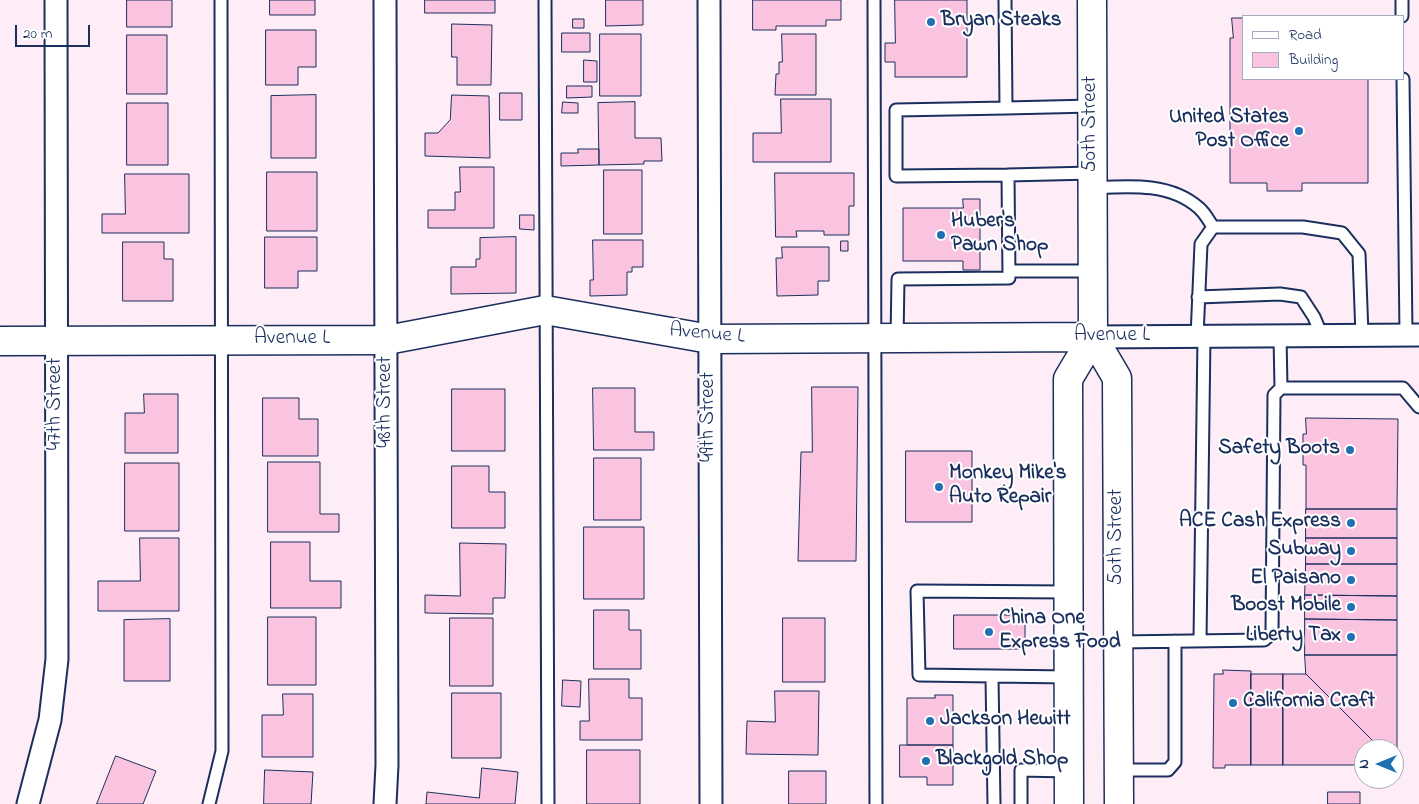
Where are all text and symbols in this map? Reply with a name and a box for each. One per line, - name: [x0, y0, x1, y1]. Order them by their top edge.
- place label: Bryan Steaks: [941, 9, 1061, 35]
- scale bar: [18, 15, 92, 47]
- legend: [1242, 15, 1404, 80]
- marker: Bryan Steaks: [925, 16, 937, 28]
- text: 20 m: [23, 23, 52, 45]
- text: Road: [1289, 24, 1322, 46]
- text: Building: [1289, 49, 1338, 71]
- street label: 50th Street: [1079, 76, 1105, 172]
- place label: United States Post Office: [1169, 106, 1289, 156]
- marker: United States Post Office: [1293, 125, 1305, 137]
- place label: Huber's Pawn Shop: [951, 210, 1048, 260]
- marker: Huber's Pawn Shop: [935, 229, 947, 241]
- street label: Avenue L: [668, 319, 746, 351]
- street label: Avenue L: [1074, 324, 1150, 350]
- street label: Avenue L: [254, 327, 330, 353]
- street label: 48th Street: [374, 356, 400, 448]
- street label: 47th Street: [44, 358, 70, 450]
- street label: 49th Street: [697, 372, 723, 462]
- place label: Safety Boots: [1218, 437, 1340, 463]
- marker: Safety Boots: [1344, 444, 1356, 456]
- place label: Monkey Mike's Auto Repair: [949, 462, 1067, 512]
- marker: Monkey Mike's Auto Repair: [933, 481, 945, 493]
- street label: 50th Street: [1105, 489, 1131, 585]
- place label: ACE Cash Express: [1179, 510, 1341, 536]
- marker: ACE Cash Express: [1345, 517, 1357, 529]
- place label: Subway: [1268, 538, 1341, 564]
- marker: Subway: [1345, 545, 1357, 557]
- place label: El Paisano: [1250, 567, 1341, 593]
- marker: El Paisano: [1345, 574, 1357, 586]
- place label: Boost Mobile: [1231, 594, 1341, 620]
- marker: Boost Mobile: [1345, 601, 1357, 613]
- place label: China One Express Food: [999, 607, 1120, 657]
- place label: Liberty Tax: [1246, 624, 1341, 650]
- marker: China One Express Food: [983, 626, 995, 638]
- marker: Liberty Tax: [1345, 631, 1357, 643]
- place label: California Craft: [1243, 690, 1375, 716]
- marker: California Craft: [1227, 697, 1239, 709]
- place label: Jackson Hewitt: [940, 708, 1071, 734]
- marker: Jackson Hewitt: [924, 715, 936, 727]
- north arrow: [1354, 739, 1404, 789]
- place label: Blackgold Shop: [936, 748, 1068, 774]
- marker: Blackgold Shop: [920, 755, 932, 767]
- text: N: [1354, 759, 1375, 769]

